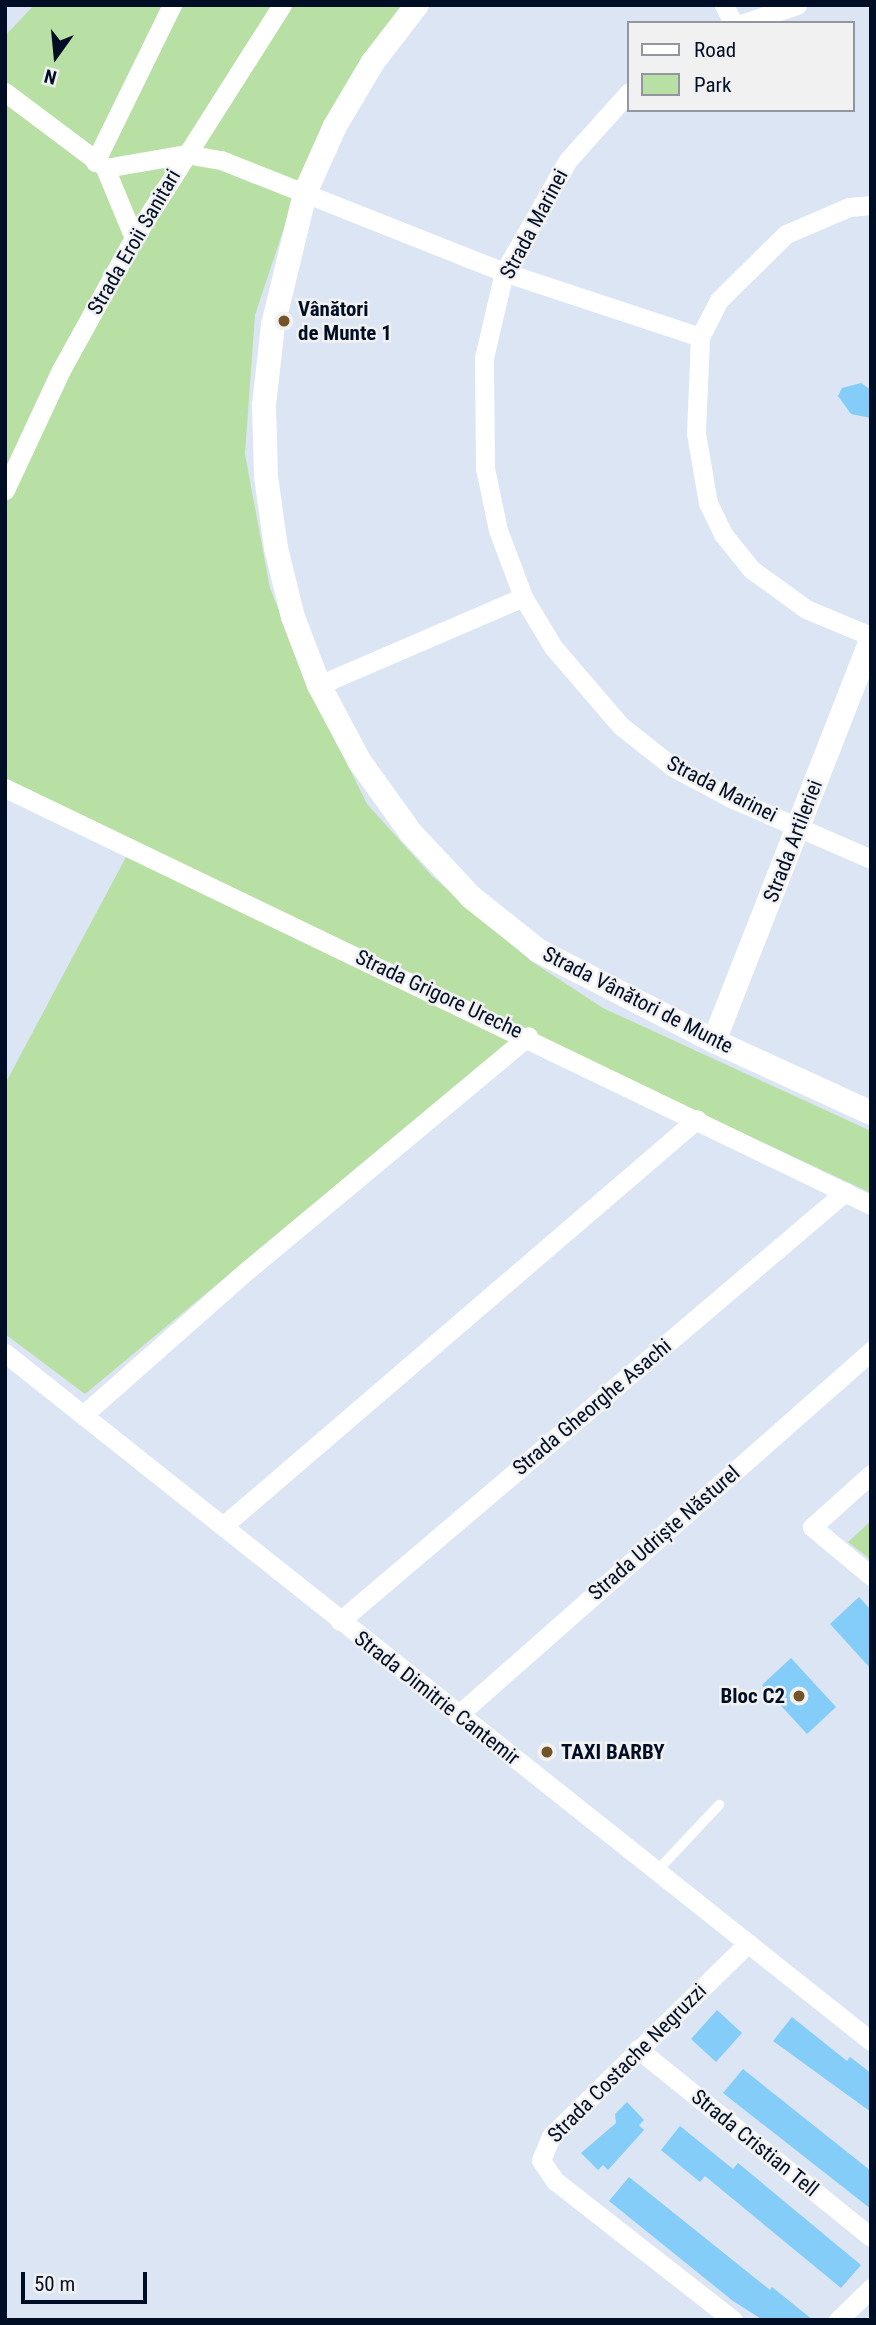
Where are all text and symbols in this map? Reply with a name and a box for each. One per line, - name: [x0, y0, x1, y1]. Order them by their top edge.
- north arrow: [21, 21, 91, 91]
- legend: [628, 21, 855, 112]
- text: Road: [694, 38, 736, 62]
- text: N: [42, 64, 59, 89]
- text: Park: [694, 73, 731, 97]
- street label: Strada Eroii Sanitari: [82, 165, 186, 319]
- street label: Strada Marinei: [495, 165, 573, 283]
- place label: Vânători de Munte 1: [298, 296, 392, 346]
- marker: Vânători de Munte 1: [276, 313, 292, 329]
- street label: Strada Marinei: [663, 750, 781, 828]
- street label: Strada Artileriei: [758, 776, 828, 906]
- street label: Strada Vânători de Munte: [539, 941, 737, 1059]
- street label: Strada Grigore Ureche: [351, 944, 527, 1044]
- street label: Strada Gheorghe Asachi: [508, 1333, 676, 1481]
- street label: Strada Udriște Năsturel: [583, 1460, 745, 1606]
- street label: Strada Dimitrie Cantemir: [349, 1626, 525, 1770]
- place label: Bloc C2: [720, 1683, 785, 1709]
- marker: Bloc C2: [791, 1688, 807, 1704]
- place label: TAXI BARBY: [561, 1739, 665, 1765]
- marker: TAXI BARBY: [539, 1744, 555, 1760]
- street label: Strada Costache Negruzzi: [542, 1978, 712, 2148]
- street label: Strada Cristian Tell: [686, 2084, 824, 2202]
- scale bar: [24, 2258, 150, 2302]
- text: 50 m: [34, 2272, 75, 2296]

